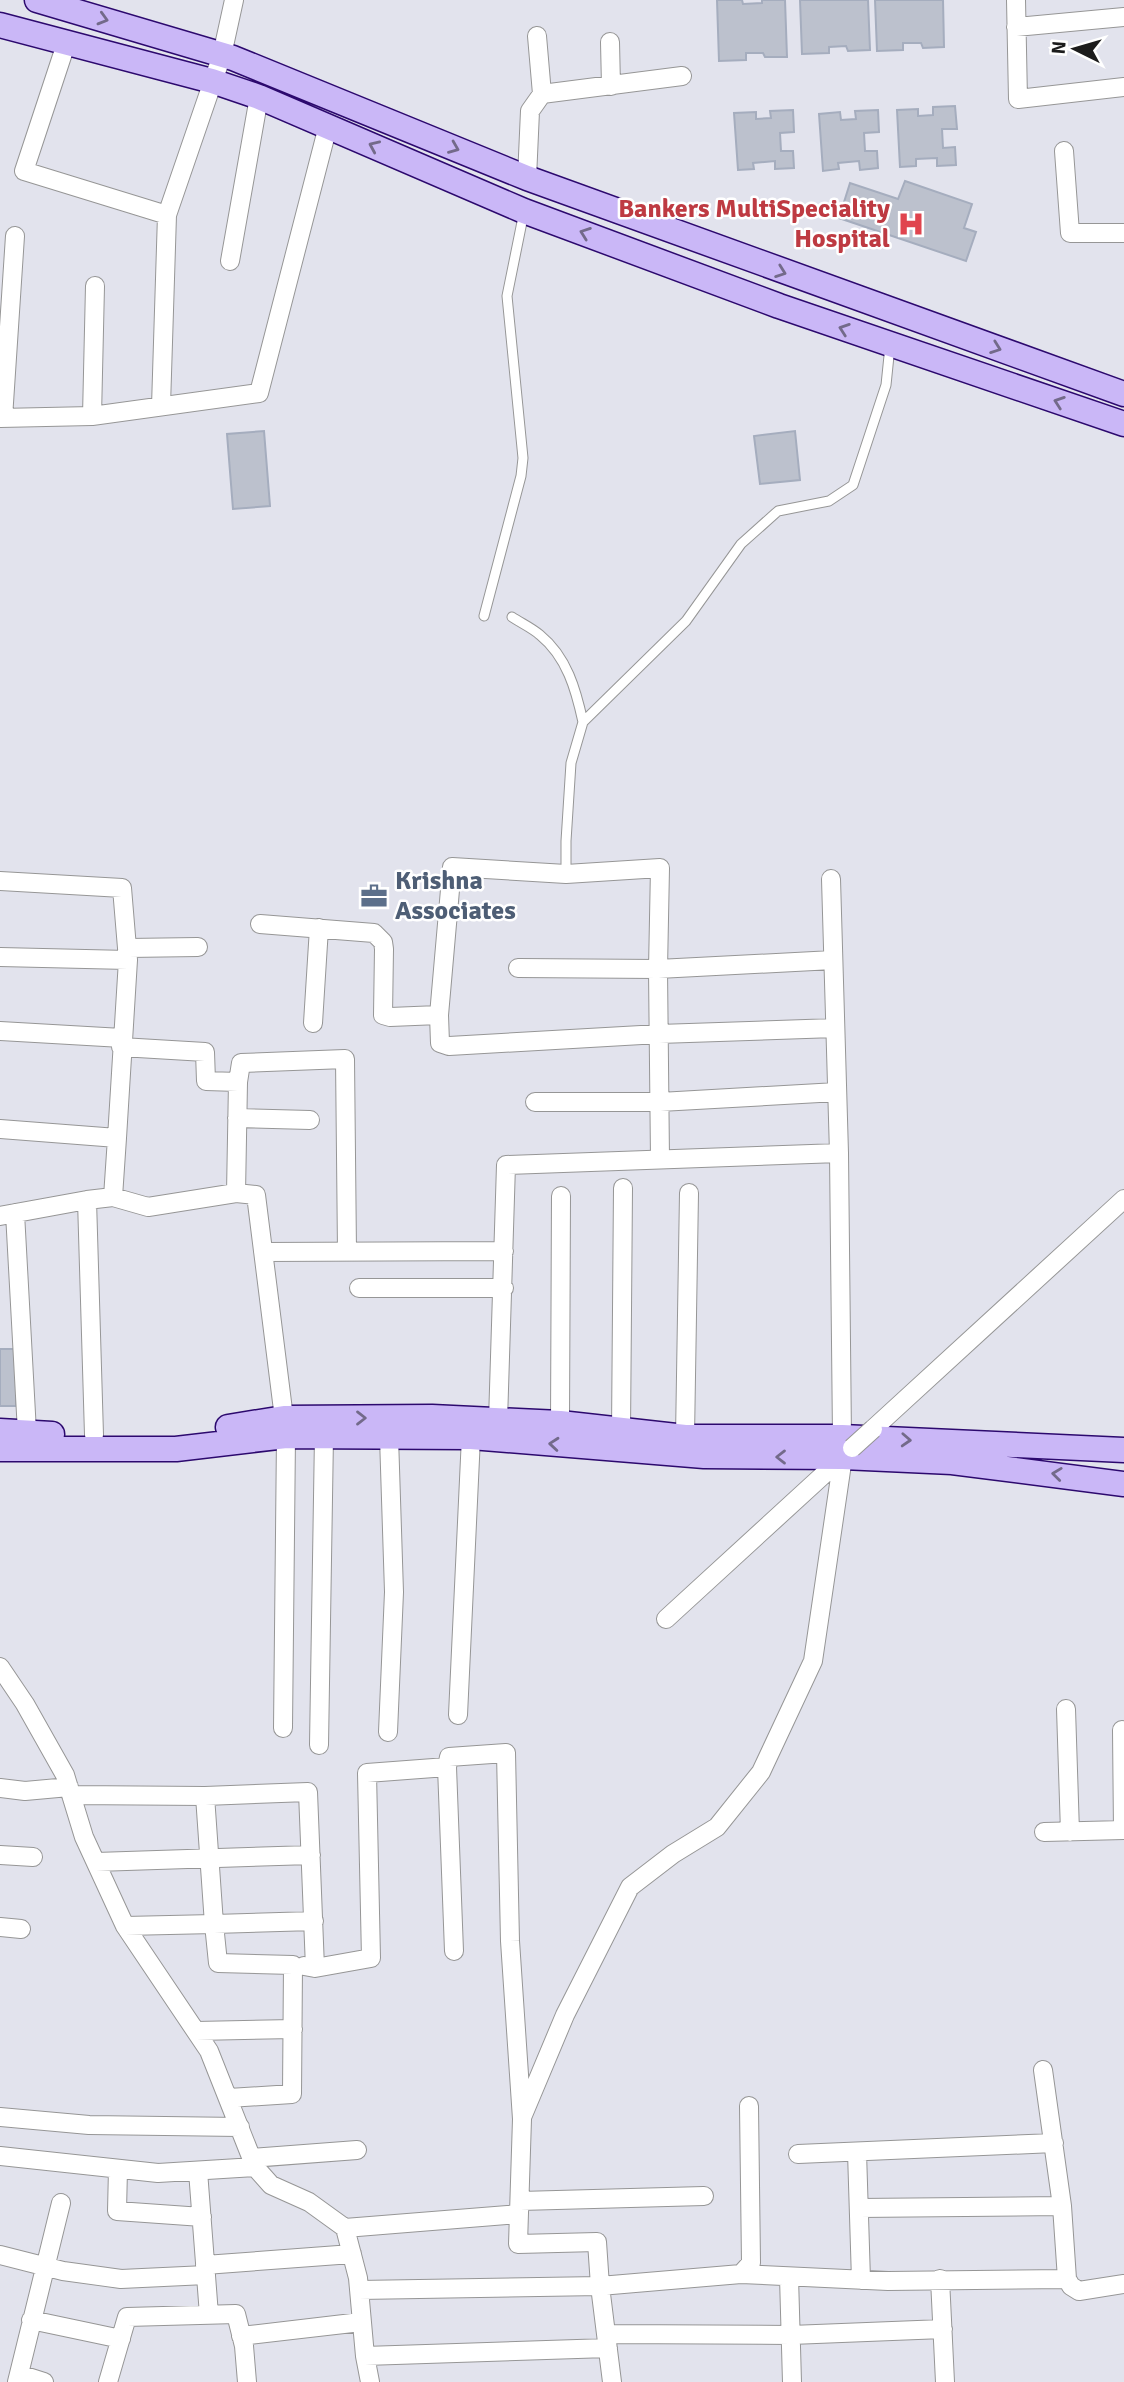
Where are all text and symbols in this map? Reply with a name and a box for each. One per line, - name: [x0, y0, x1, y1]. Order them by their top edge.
- one-way arrow: [96, 11, 108, 26]
- north arrow: [1040, 14, 1110, 84]
- text: N: [1047, 40, 1072, 55]
- one-way arrow: [369, 140, 382, 154]
- one-way arrow: [447, 140, 459, 154]
- place label: Bankers MultiSpeciality Hospital: [618, 193, 890, 255]
- hospital icon: Bankers MultiSpeciality Hospital: [896, 209, 926, 239]
- one-way arrow: [579, 228, 591, 242]
- one-way arrow: [775, 263, 787, 277]
- one-way arrow: [839, 322, 851, 337]
- one-way arrow: [989, 340, 1001, 354]
- one-way arrow: [1054, 396, 1066, 410]
- place label: Krishna Associates: [395, 865, 516, 927]
- office icon: Krishna Associates: [359, 881, 389, 911]
- one-way arrow: [356, 1411, 367, 1426]
- one-way arrow: [901, 1433, 912, 1448]
- one-way arrow: [548, 1437, 559, 1452]
- one-way arrow: [775, 1449, 786, 1465]
- one-way arrow: [1051, 1467, 1062, 1482]

